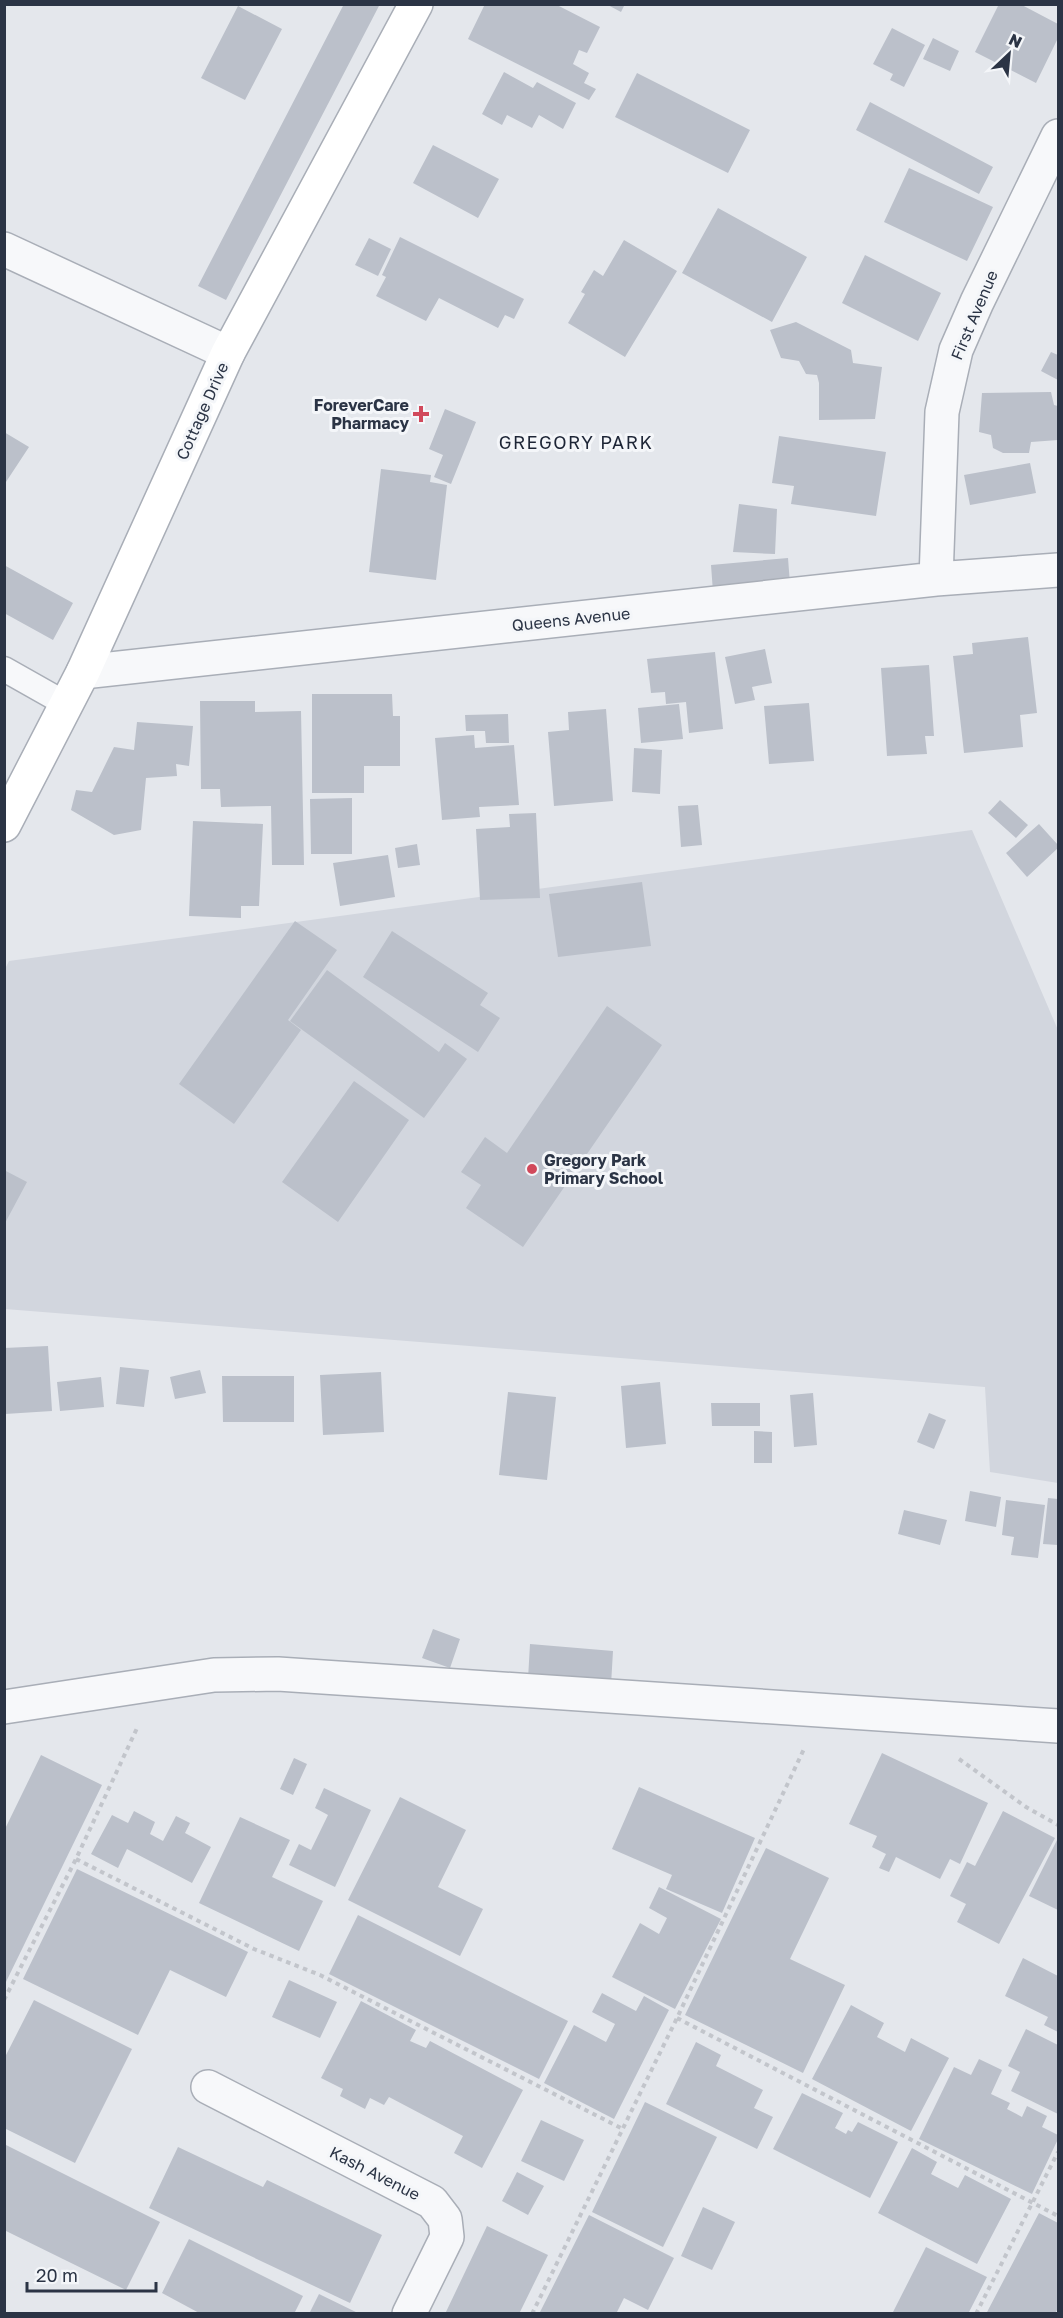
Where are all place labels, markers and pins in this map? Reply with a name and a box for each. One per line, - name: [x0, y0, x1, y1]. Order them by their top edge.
- place label: ForeverCare Pharmacy: [314, 395, 409, 433]
- marker: ForeverCare Pharmacy: [414, 407, 428, 421]
- place label: Gregory Park Primary School: [544, 1150, 664, 1188]
- marker: Gregory Park Primary School: [525, 1162, 539, 1176]

